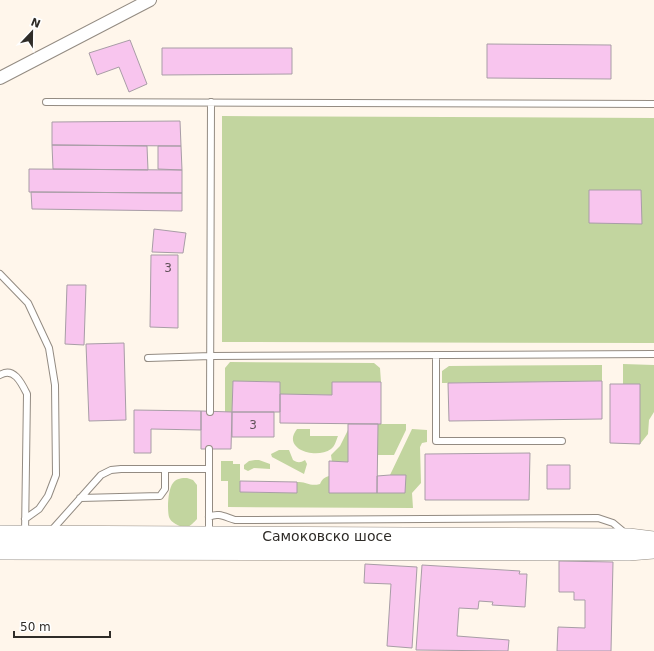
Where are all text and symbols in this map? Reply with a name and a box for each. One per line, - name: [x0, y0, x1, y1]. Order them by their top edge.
- north arrow: [12, 12, 52, 52]
- text: N: [29, 15, 42, 31]
- house number: 3: [164, 261, 172, 275]
- house number: 3: [249, 418, 257, 432]
- street label: Самоковско шосе: [262, 528, 392, 544]
- scale bar: [14, 613, 110, 639]
- text: 50 m: [20, 620, 51, 634]

